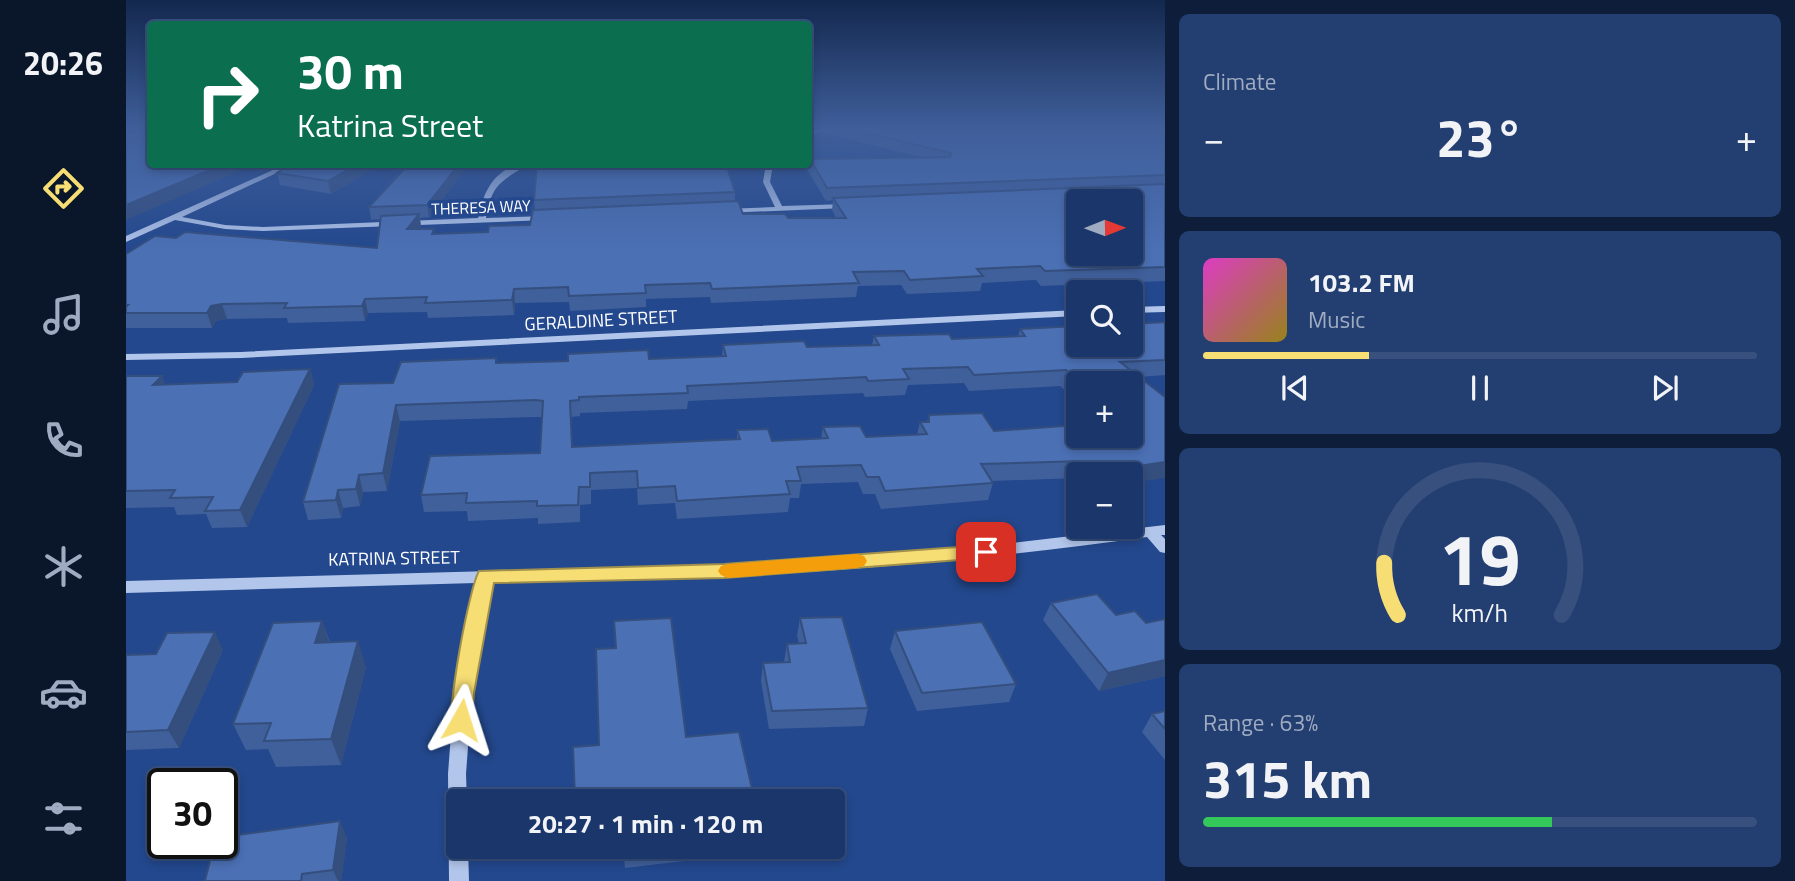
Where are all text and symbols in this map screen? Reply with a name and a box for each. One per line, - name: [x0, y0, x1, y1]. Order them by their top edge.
- text: 30 m: [297, 33, 404, 108]
- text: 20:26: [23, 39, 103, 87]
- icon: right: [182, 49, 273, 140]
- text: Climate: [1203, 64, 1276, 99]
- text: 23°: [1436, 98, 1524, 177]
- text: Katrina Street: [297, 101, 483, 149]
- text: −: [1203, 109, 1224, 167]
- text: +: [1736, 109, 1757, 167]
- icon: directions: [39, 164, 88, 213]
- north arrow: [1066, 189, 1143, 266]
- map controls: [1066, 189, 1143, 539]
- street label: THERESA WAY: [431, 193, 532, 221]
- text: 103.2 FM: [1308, 263, 1415, 302]
- button: search: [1066, 280, 1143, 357]
- icon: music: [39, 290, 88, 339]
- street label: GERALDINE STREET: [524, 302, 679, 337]
- text: Music: [1308, 302, 1365, 337]
- icon: previous: [1276, 369, 1314, 407]
- icon: pause: [1461, 369, 1499, 407]
- icon: next: [1646, 369, 1684, 407]
- button: +: [1066, 371, 1143, 448]
- icon: phone: [39, 416, 88, 465]
- button: −: [1066, 462, 1143, 539]
- text: 19: [1439, 503, 1521, 613]
- pin: [956, 522, 1016, 582]
- icon: arrive: [967, 533, 1005, 571]
- icon: climate: [39, 542, 88, 591]
- street label: KATRINA STREET: [328, 543, 461, 573]
- text: km/h: [1452, 594, 1508, 632]
- icon: car: [39, 668, 88, 717]
- position arrow: [424, 683, 498, 757]
- text: Range · 63%: [1203, 705, 1318, 740]
- text: 315 km: [1203, 739, 1372, 818]
- speed limit sign: 30: [147, 768, 238, 859]
- icon: filters: [39, 794, 88, 843]
- text: 20:27 · 1 min · 120 m: [528, 804, 763, 843]

